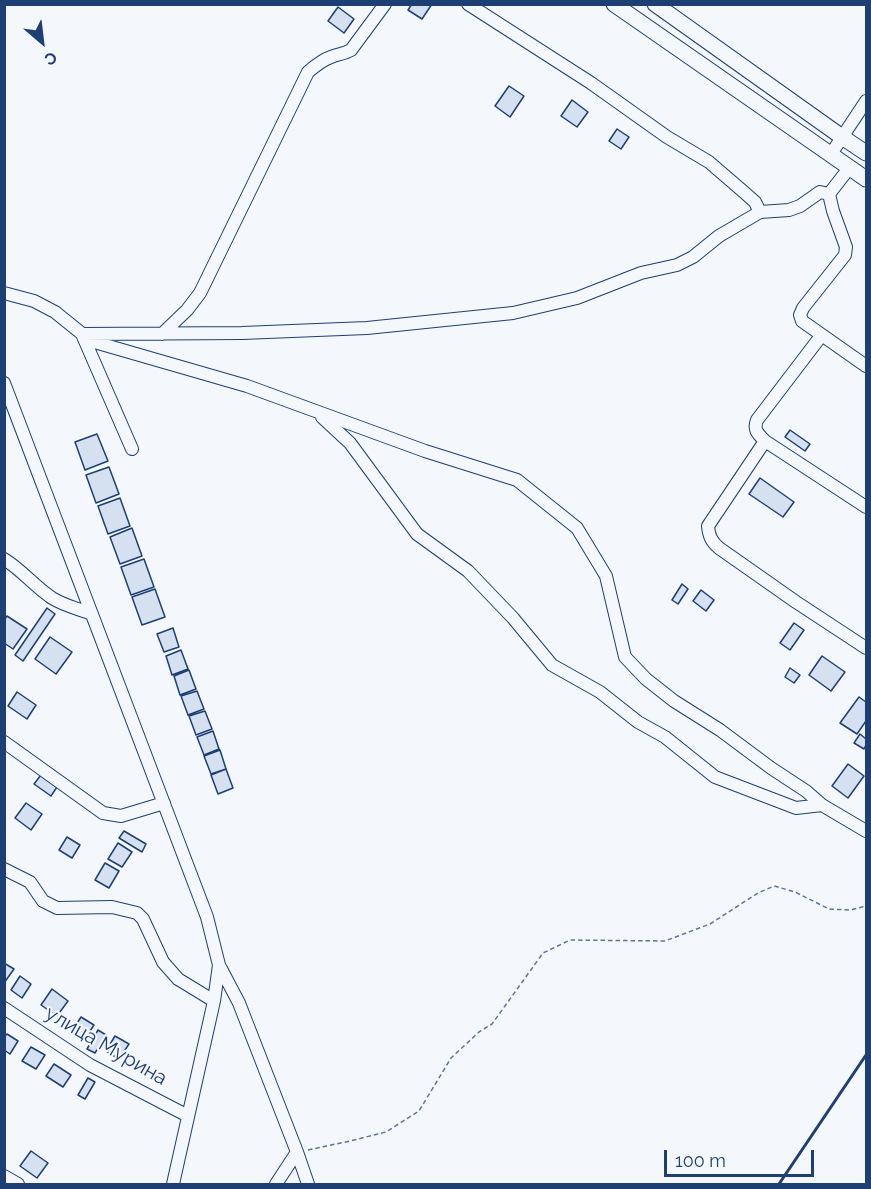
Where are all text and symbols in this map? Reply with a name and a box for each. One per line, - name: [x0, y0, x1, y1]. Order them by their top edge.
- north arrow: [12, 12, 72, 72]
- text: С: [41, 47, 60, 69]
- street label: улица Мурина: [41, 1001, 171, 1091]
- scale bar: [667, 1138, 817, 1176]
- text: 100 m: [675, 1150, 726, 1171]

